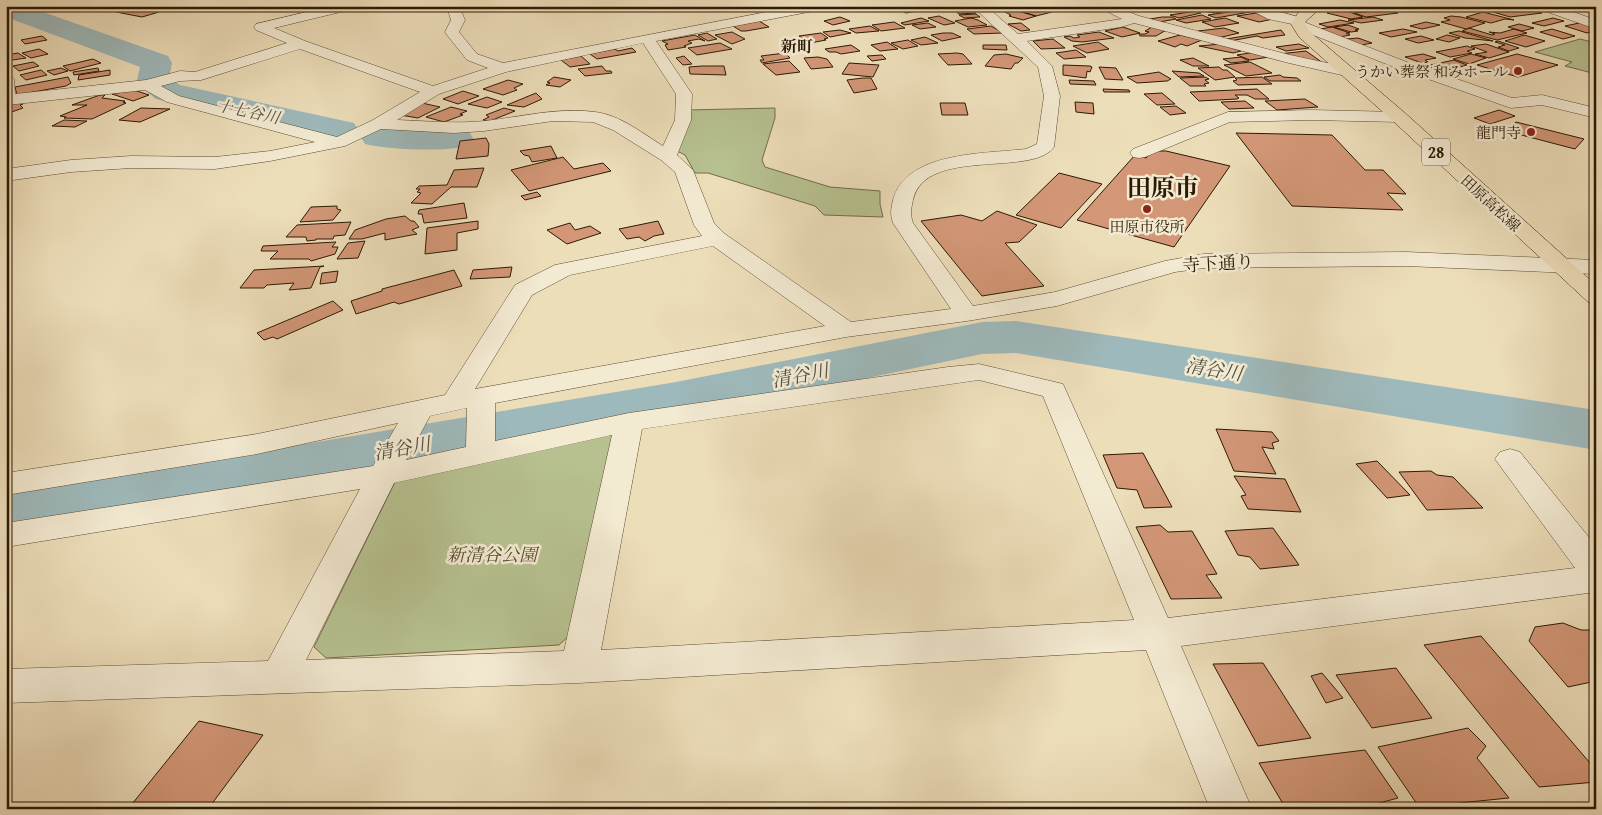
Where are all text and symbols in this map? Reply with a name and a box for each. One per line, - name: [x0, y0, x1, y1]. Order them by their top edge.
- district label: 新町: [780, 34, 813, 58]
- place label: うかい葬祭 和みホール: [1355, 61, 1508, 82]
- marker: うかい葬祭 和みホール: [1512, 65, 1524, 77]
- water label: 十七谷川: [214, 93, 284, 130]
- place label: 龍門寺: [1476, 122, 1521, 143]
- marker: 龍門寺: [1525, 126, 1537, 138]
- road number: 28: [1422, 138, 1450, 166]
- district label: 田原市: [1127, 170, 1199, 205]
- street label: 田原高松線: [1456, 170, 1526, 236]
- marker: 田原市役所: [1141, 203, 1153, 215]
- place label: 田原市役所: [1109, 216, 1185, 237]
- street label: 寺下通り: [1181, 248, 1255, 278]
- water label: 清谷川: [1184, 351, 1246, 388]
- water label: 清谷川: [769, 355, 833, 394]
- water label: 清谷川: [371, 429, 434, 467]
- park label: 新清谷公園: [447, 541, 540, 568]

